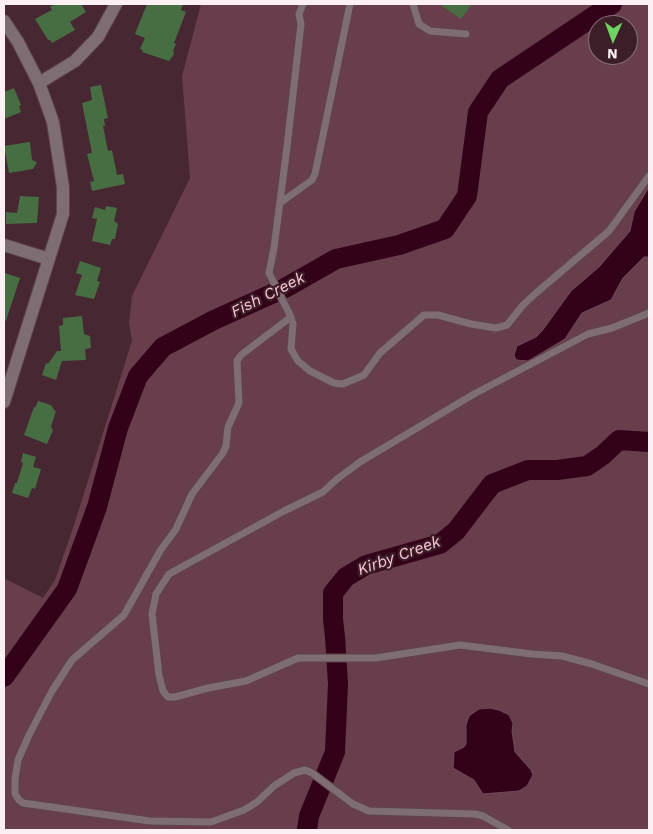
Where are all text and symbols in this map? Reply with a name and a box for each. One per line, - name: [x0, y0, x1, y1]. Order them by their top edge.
- north arrow: [588, 15, 638, 65]
- text: N: [607, 46, 618, 62]
- water label: Fish Creek: [228, 268, 308, 322]
- water label: Kirby Creek: [355, 532, 443, 580]

